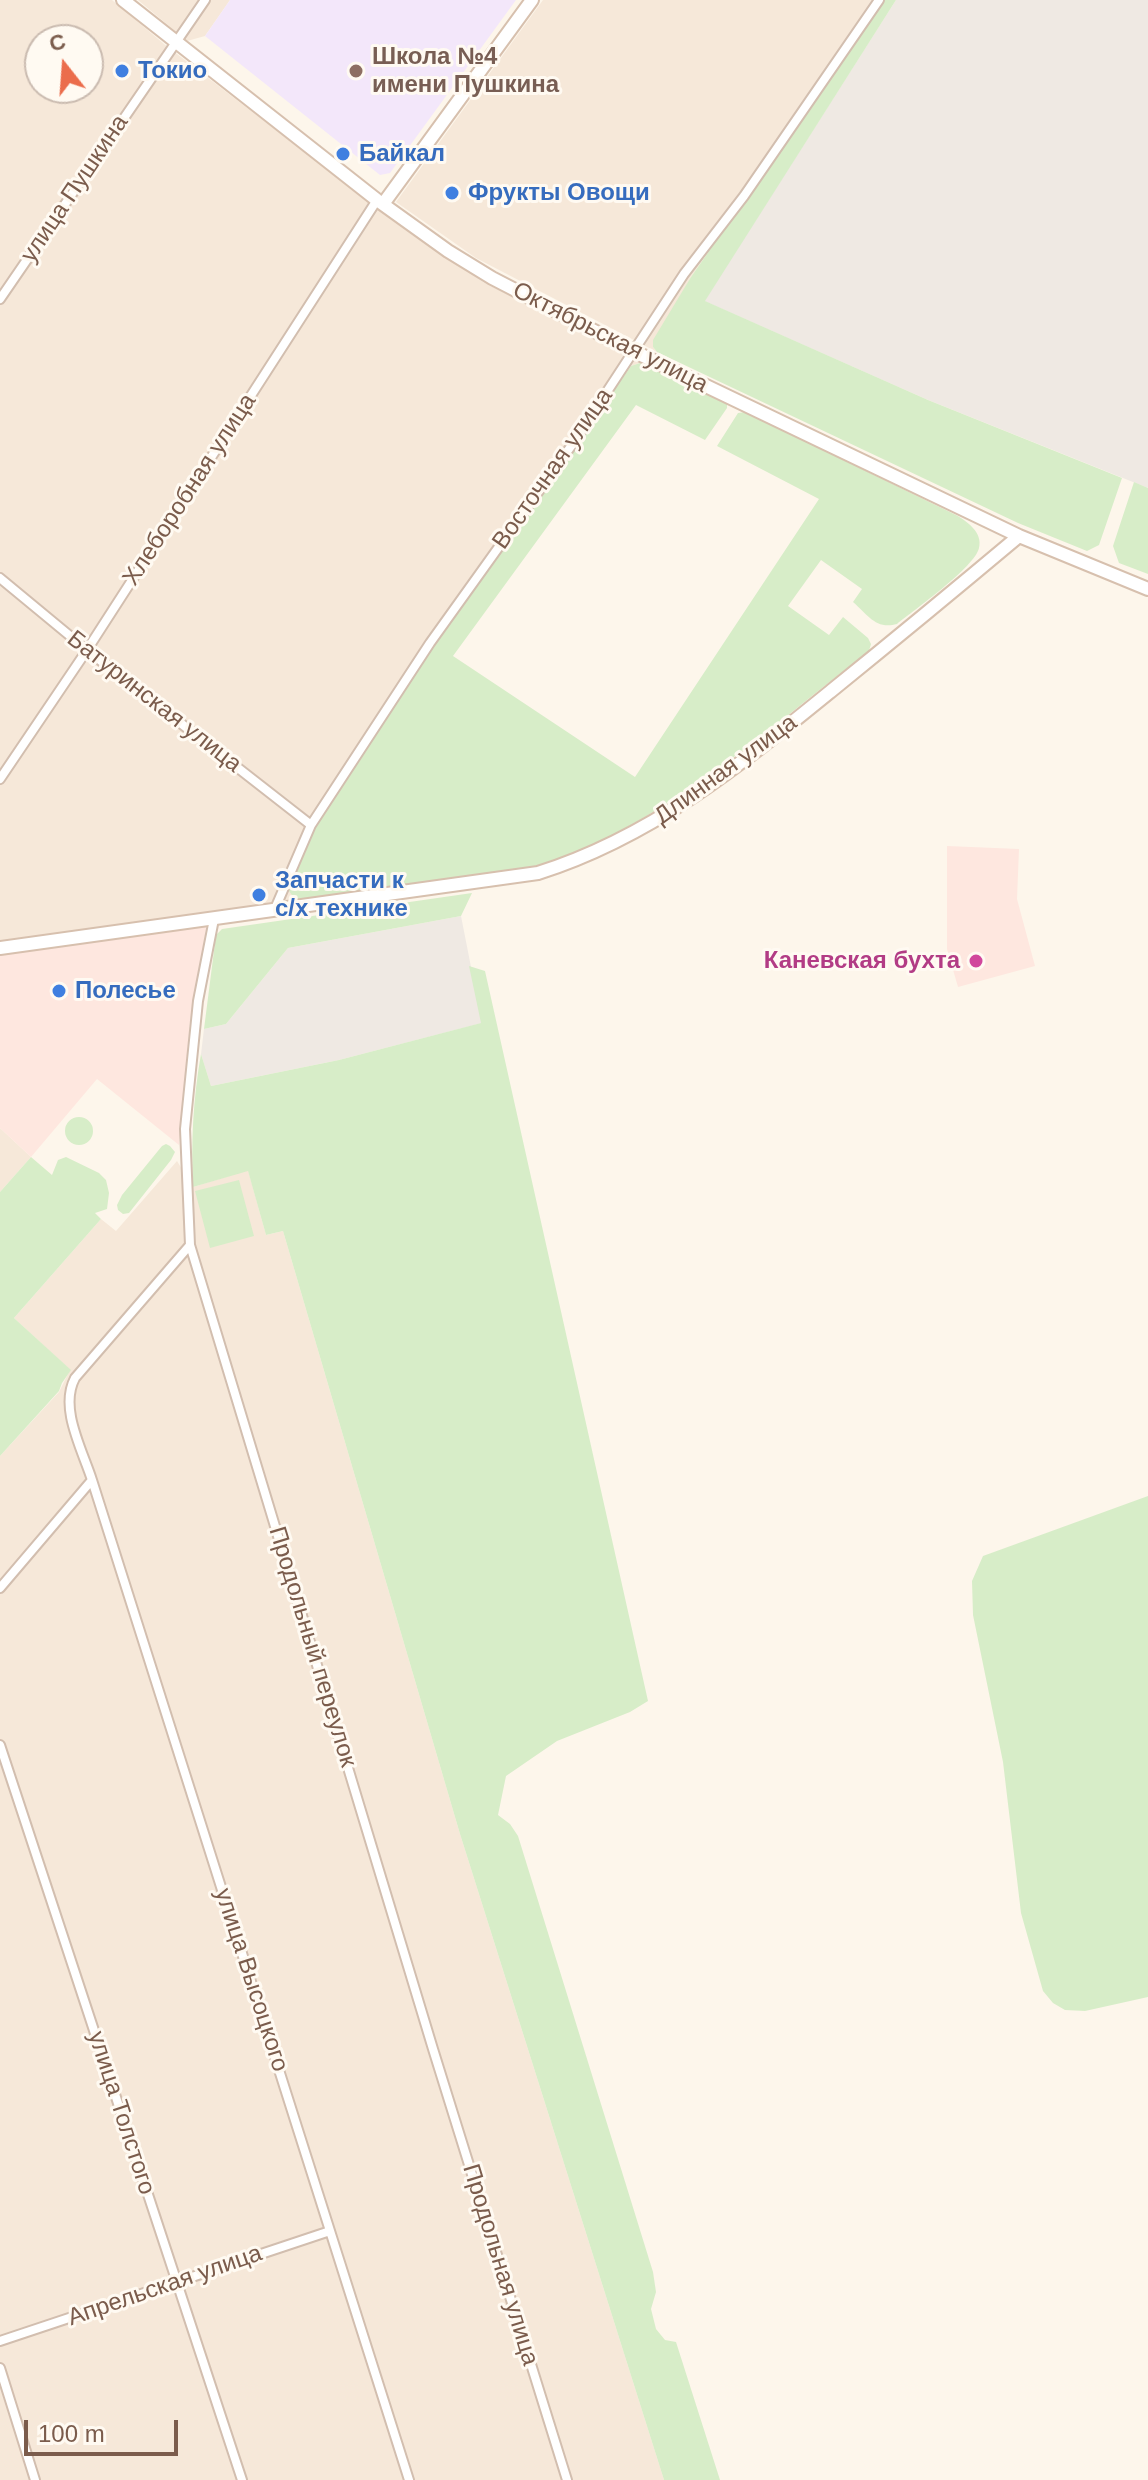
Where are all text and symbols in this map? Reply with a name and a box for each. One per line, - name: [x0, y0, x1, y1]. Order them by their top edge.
- north arrow: [24, 24, 104, 104]
- text: С: [46, 28, 69, 57]
- place label: Школа №4 имени Пушкина: [372, 43, 559, 99]
- place label: Токио: [138, 57, 207, 85]
- marker: Токио: [113, 62, 131, 80]
- marker: Школа №4 имени Пушкина: [347, 62, 365, 80]
- street label: улица Пушкина: [15, 110, 135, 268]
- place label: Байкал: [359, 140, 445, 168]
- marker: Байкал: [334, 145, 352, 163]
- place label: Фрукты Овощи: [468, 179, 650, 207]
- marker: Фрукты Овощи: [443, 184, 461, 202]
- street label: Октябрьская улица: [508, 276, 712, 400]
- street label: Восточная улица: [487, 383, 619, 555]
- street label: Хлеборобная улица: [117, 389, 263, 591]
- street label: Батуринская улица: [61, 625, 247, 779]
- street label: Длинная улица: [649, 709, 803, 831]
- place label: Запчасти к с/х технике: [275, 867, 408, 923]
- marker: Запчасти к с/х технике: [250, 886, 268, 904]
- place label: Каневская бухта: [764, 947, 960, 975]
- marker: Каневская бухта: [967, 952, 985, 970]
- place label: Полесье: [75, 977, 176, 1005]
- marker: Полесье: [50, 982, 68, 1000]
- street label: Продольный переулок: [262, 1523, 362, 1771]
- street label: улица Высоцкого: [208, 1885, 294, 2075]
- street label: улица Толстого: [81, 2028, 161, 2198]
- street label: Продольная улица: [456, 2161, 544, 2369]
- street label: Апрельская улица: [64, 2239, 266, 2333]
- scale bar: [28, 2404, 182, 2454]
- text: 100 m: [38, 2420, 105, 2447]

